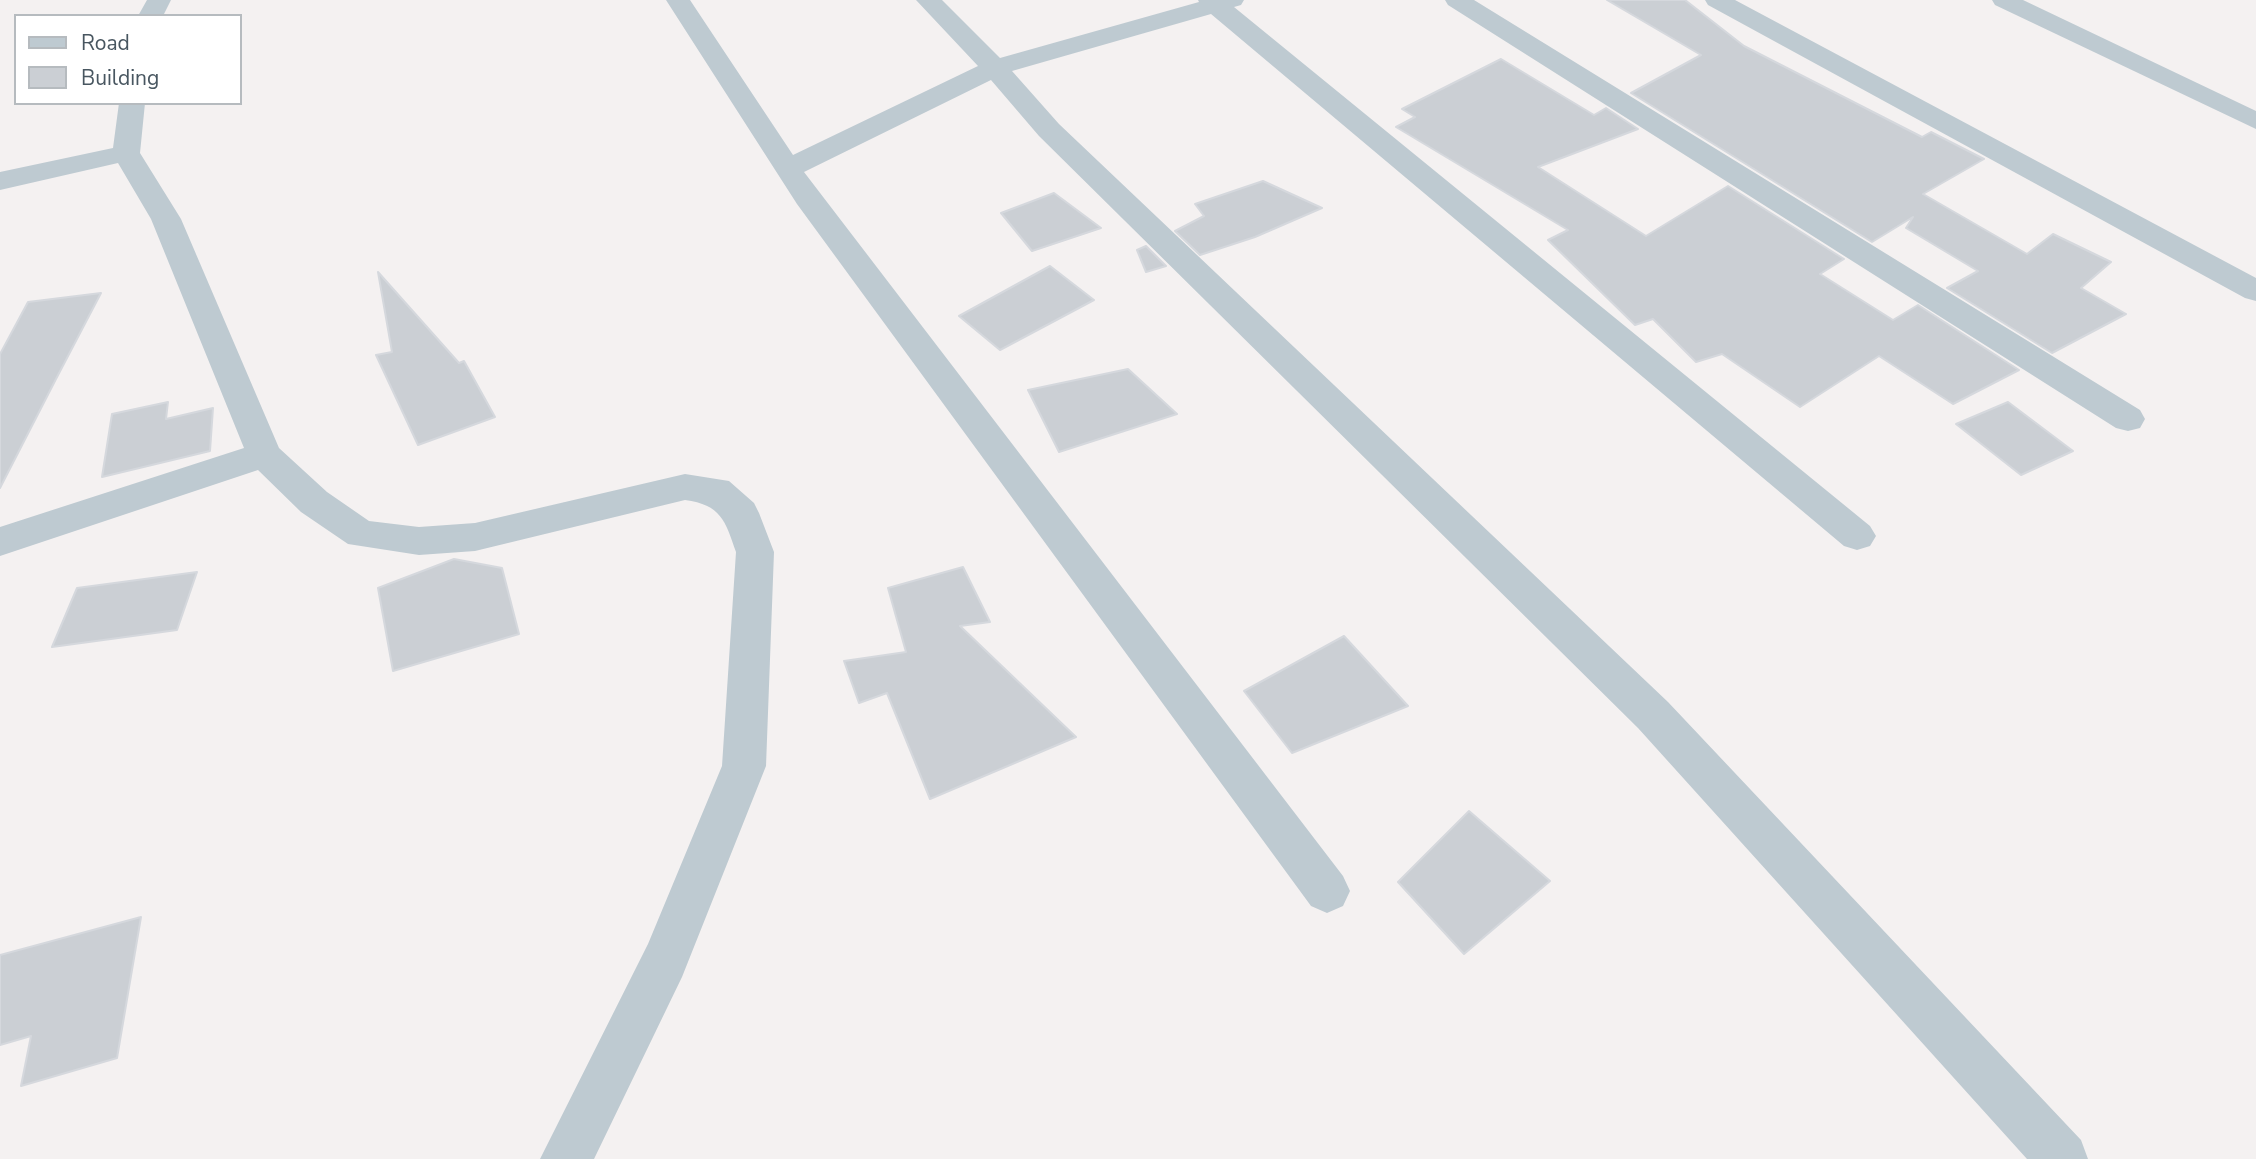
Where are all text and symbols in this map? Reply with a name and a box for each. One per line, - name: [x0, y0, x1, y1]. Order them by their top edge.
- legend: [14, 14, 242, 105]
- text: Road: [81, 29, 130, 57]
- text: Building: [81, 64, 159, 92]

